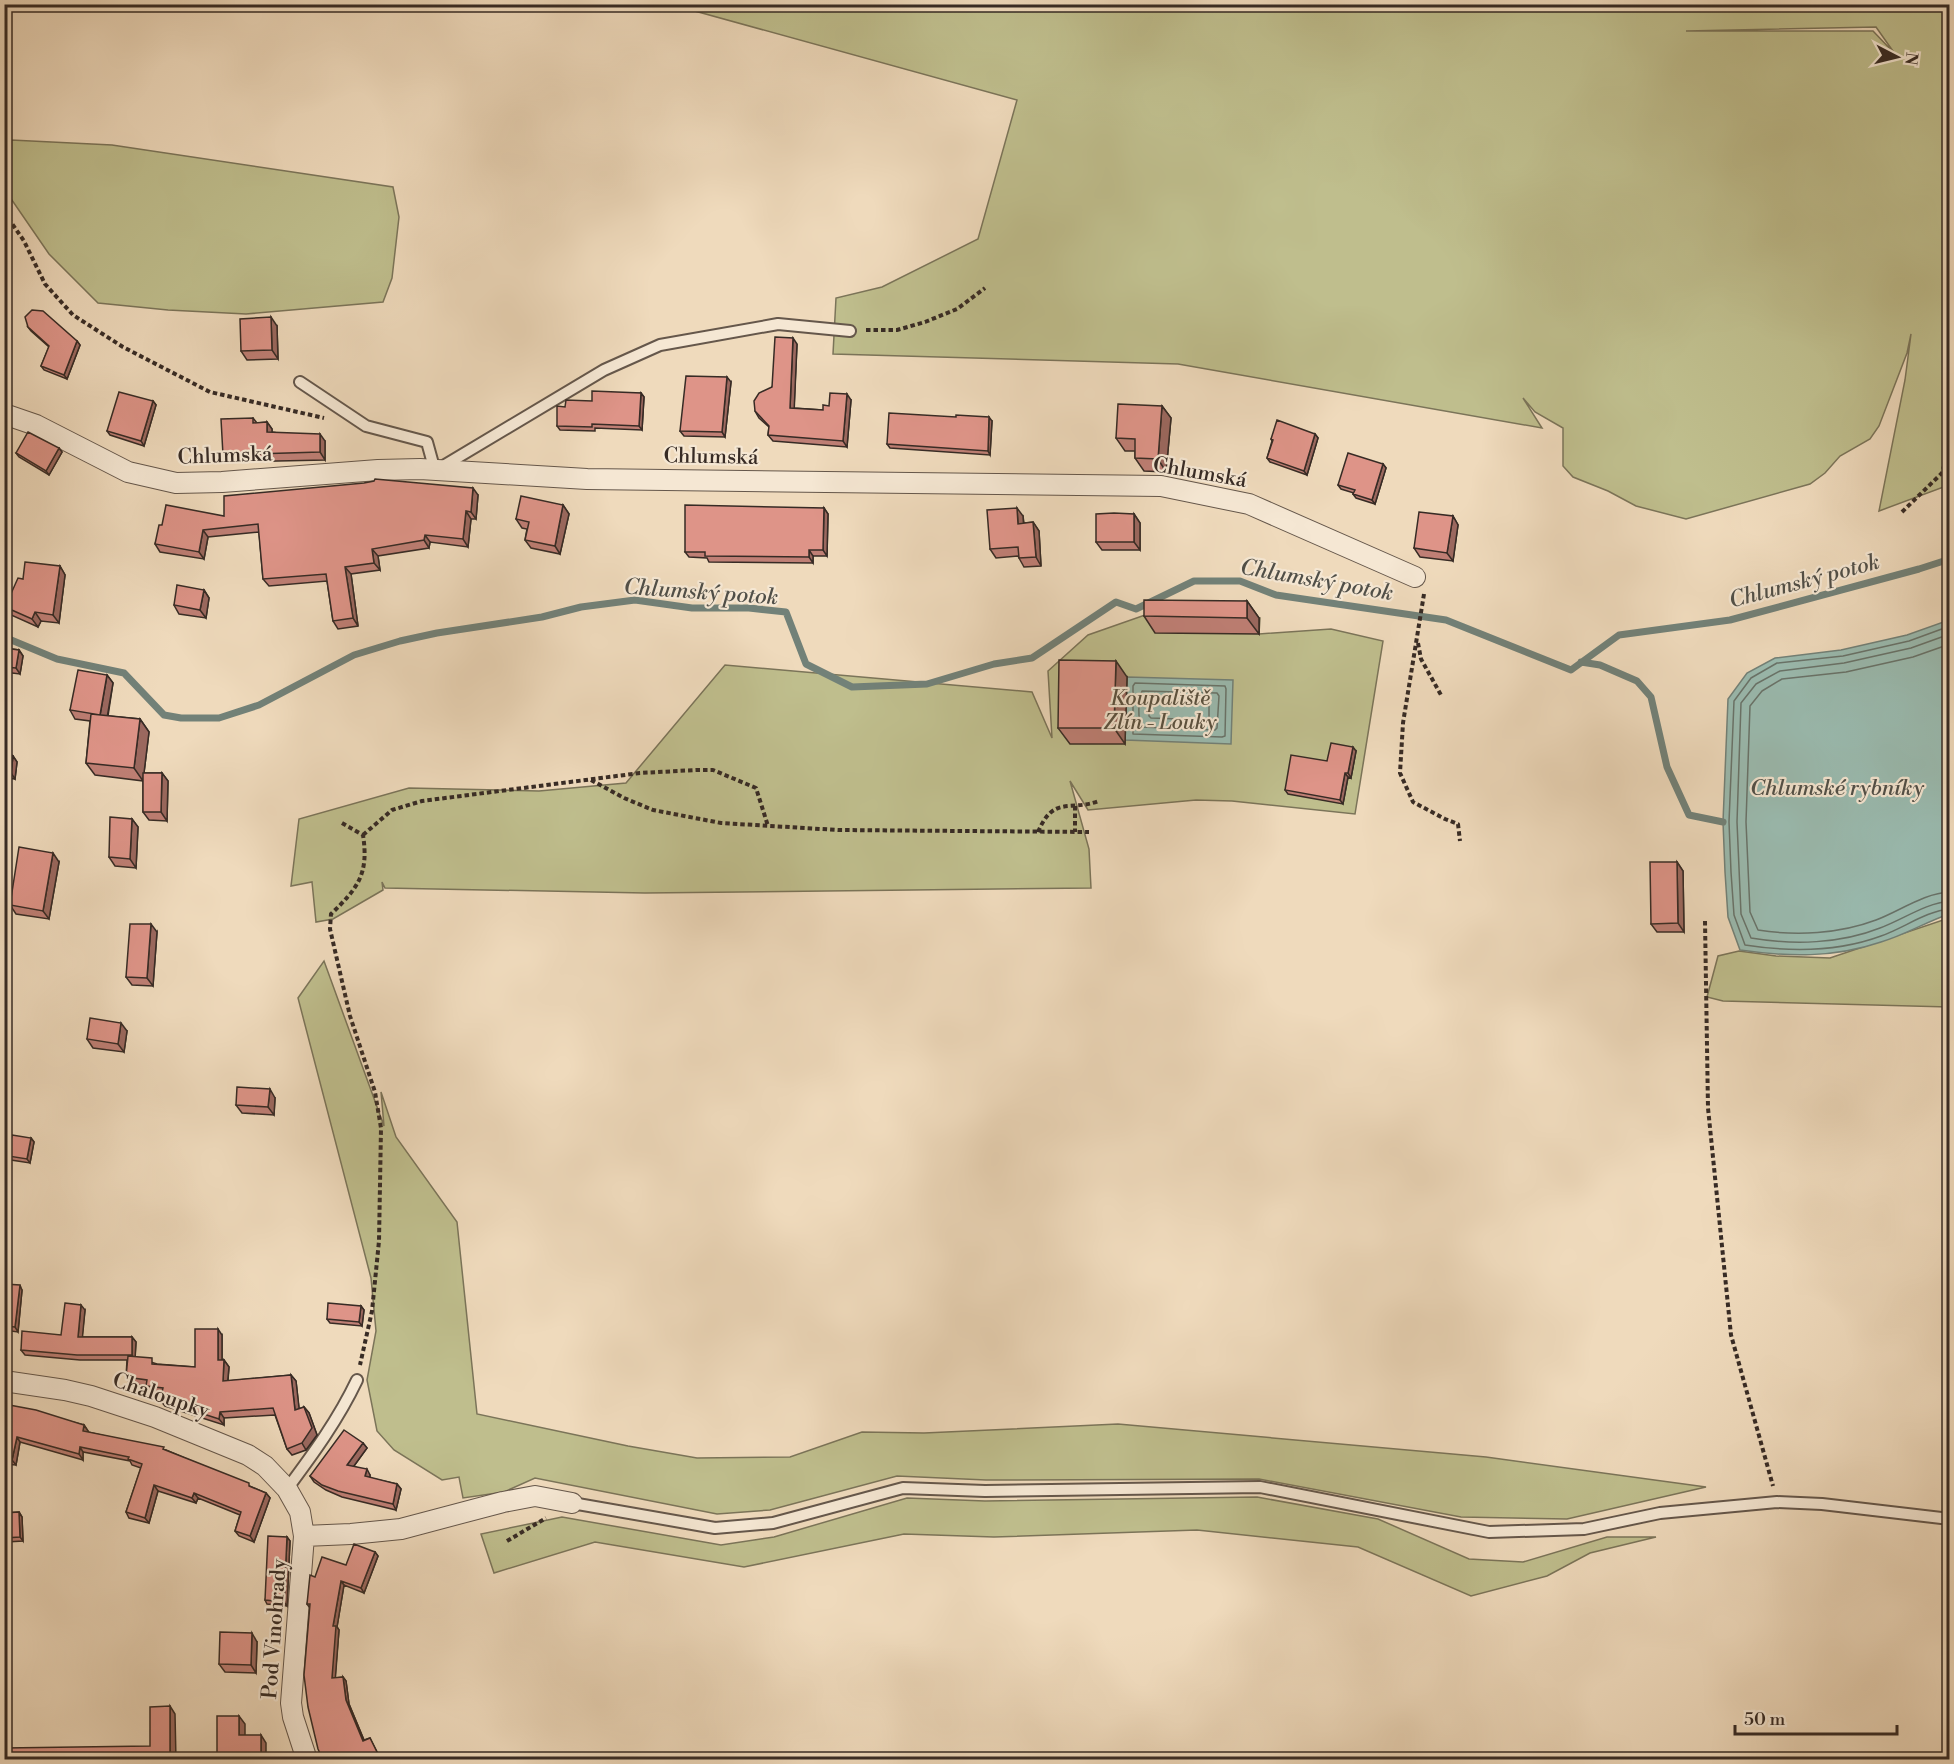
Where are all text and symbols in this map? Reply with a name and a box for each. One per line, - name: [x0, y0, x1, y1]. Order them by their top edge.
- north arrow: [1867, 27, 1927, 87]
- text: N: [1900, 51, 1922, 67]
- street label: Chlumská: [177, 441, 273, 471]
- street label: Chlumská: [663, 443, 759, 471]
- street label: Chlumská: [1151, 452, 1249, 494]
- water label: Chlumský potok: [1726, 548, 1883, 615]
- water label: Chlumský potok: [1238, 554, 1395, 607]
- water label: Chlumský potok: [623, 574, 779, 611]
- park label: Koupaliště Zlín - Louky: [1103, 686, 1217, 736]
- water label: Chlumské rybníky: [1750, 775, 1924, 802]
- street label: Chaloupky: [109, 1367, 213, 1425]
- street label: Pod Vinohrady: [257, 1557, 293, 1700]
- scale bar: [1735, 1698, 1897, 1736]
- text: 50 m: [1744, 1708, 1786, 1731]

